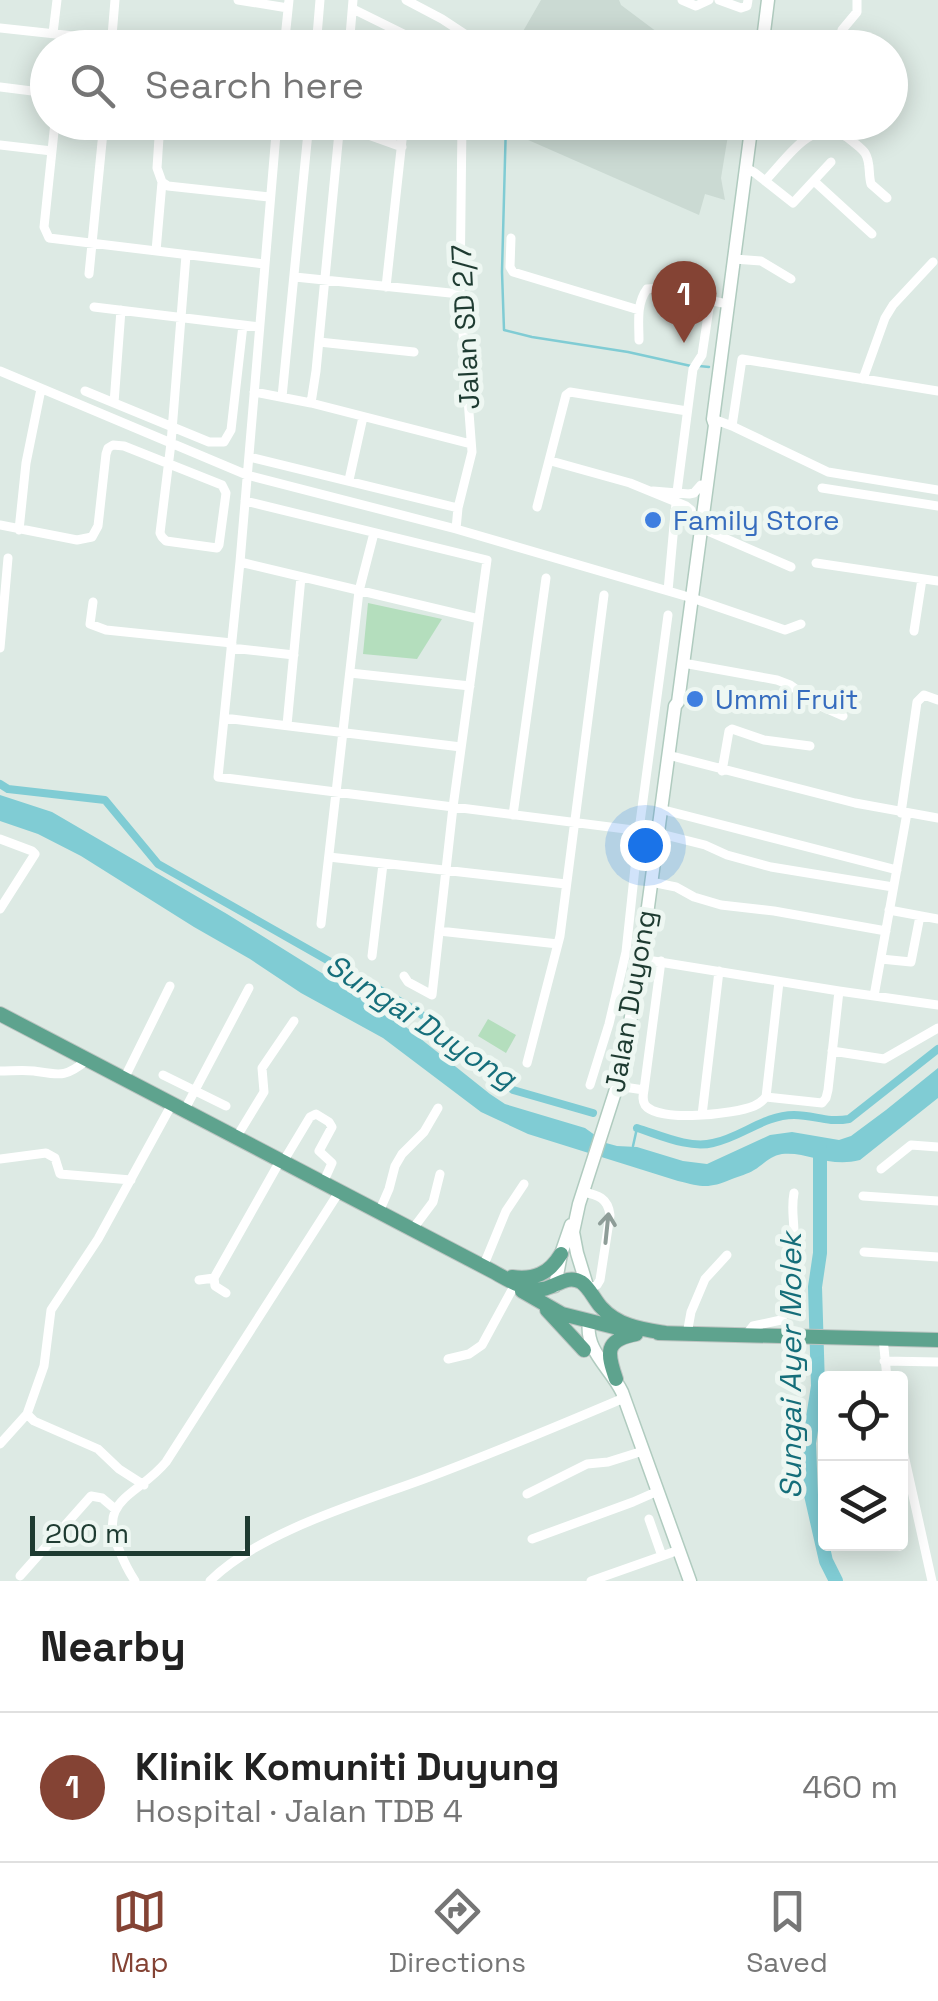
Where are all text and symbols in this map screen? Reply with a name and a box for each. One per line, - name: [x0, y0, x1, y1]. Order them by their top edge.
- search box: [30, 30, 908, 140]
- icon: search: [65, 58, 120, 113]
- text: Search here: [145, 61, 364, 109]
- street label: Jalan SD 2/7: [443, 244, 487, 410]
- pin: 1: [652, 260, 716, 343]
- place label: Family Store: [673, 502, 840, 538]
- marker: Family Store: [642, 509, 664, 531]
- place label: Ummi Fruit: [715, 681, 858, 717]
- marker: Ummi Fruit: [684, 688, 706, 710]
- your location: [620, 820, 671, 871]
- street label: Jalan Duyong: [596, 907, 664, 1095]
- water label: Sungai Duyong: [318, 945, 525, 1098]
- one-way arrow: [598, 1212, 617, 1244]
- water label: Sungai Ayer Molek: [771, 1230, 810, 1499]
- map controls: [818, 1371, 908, 1551]
- button: locate: [818, 1371, 908, 1461]
- button: layers: [818, 1461, 908, 1551]
- scale bar: [30, 1511, 250, 1556]
- text: 200 m: [45, 1515, 129, 1551]
- text: Nearby: [40, 1620, 186, 1673]
- text: Klinik Komuniti Duyung: [135, 1743, 559, 1791]
- text: 1: [65, 1767, 80, 1807]
- text: 460 m: [802, 1767, 898, 1807]
- text: Hospital · Jalan TDB 4: [135, 1791, 463, 1831]
- tab: Map: [110, 1884, 168, 1980]
- tab: Directions: [389, 1884, 526, 1980]
- tab: Saved: [746, 1884, 828, 1980]

